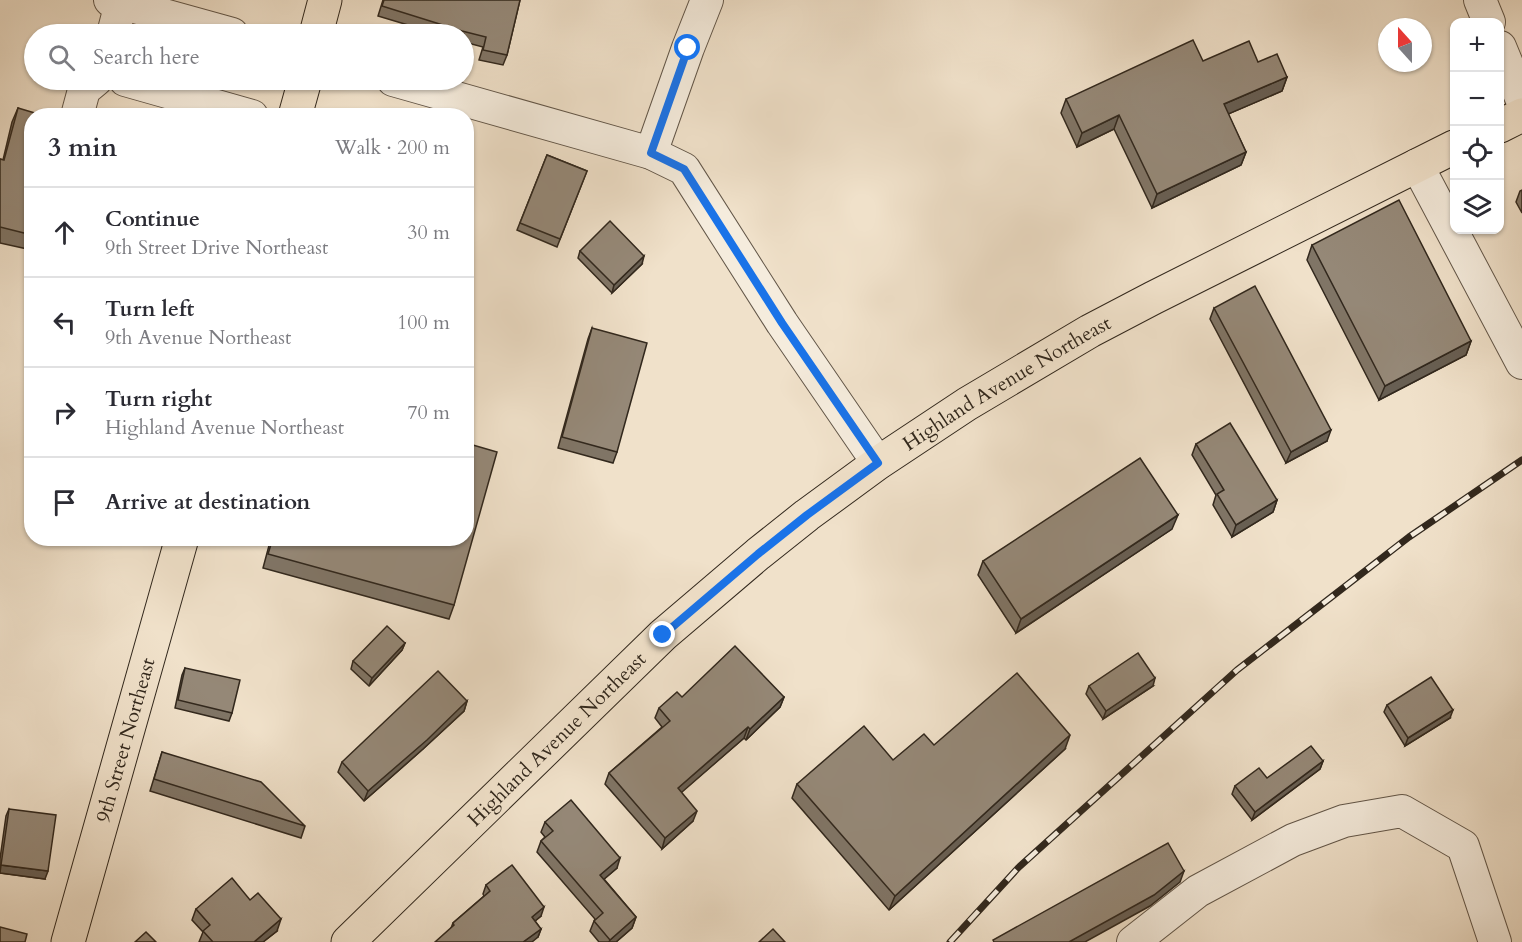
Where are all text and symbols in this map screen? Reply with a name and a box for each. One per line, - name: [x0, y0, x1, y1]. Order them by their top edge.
- north arrow: [1378, 18, 1432, 72]
- map controls: [1450, 18, 1504, 234]
- button: +: [1450, 18, 1504, 72]
- search box: [24, 24, 474, 90]
- route start: [674, 34, 700, 60]
- icon: search: [45, 41, 78, 74]
- text: Search here: [93, 42, 200, 72]
- button: −: [1450, 72, 1504, 126]
- button: locate: [1450, 126, 1504, 180]
- text: 3 min: [48, 130, 117, 165]
- text: Walk · 200 m: [335, 134, 450, 161]
- button: layers: [1450, 180, 1504, 234]
- text: Continue: [105, 204, 200, 234]
- icon: ahead: [48, 216, 81, 249]
- text: 30 m: [407, 219, 450, 246]
- text: 9th Street Drive Northeast: [105, 234, 328, 261]
- text: Turn left: [105, 294, 194, 324]
- icon: left: [48, 306, 81, 339]
- text: 100 m: [397, 309, 450, 336]
- street label: Highland Avenue Northeast: [897, 309, 1116, 457]
- text: 9th Avenue Northeast: [105, 324, 291, 351]
- text: Turn right: [105, 384, 212, 414]
- icon: right: [48, 396, 81, 429]
- text: 70 m: [407, 399, 450, 426]
- text: Highland Avenue Northeast: [105, 414, 344, 441]
- icon: arrive: [48, 486, 81, 519]
- text: Arrive at destination: [105, 487, 310, 517]
- route end: [649, 621, 675, 647]
- street label: Highland Avenue Northeast: [461, 645, 652, 832]
- street label: 9th Street Northeast: [89, 654, 161, 825]

